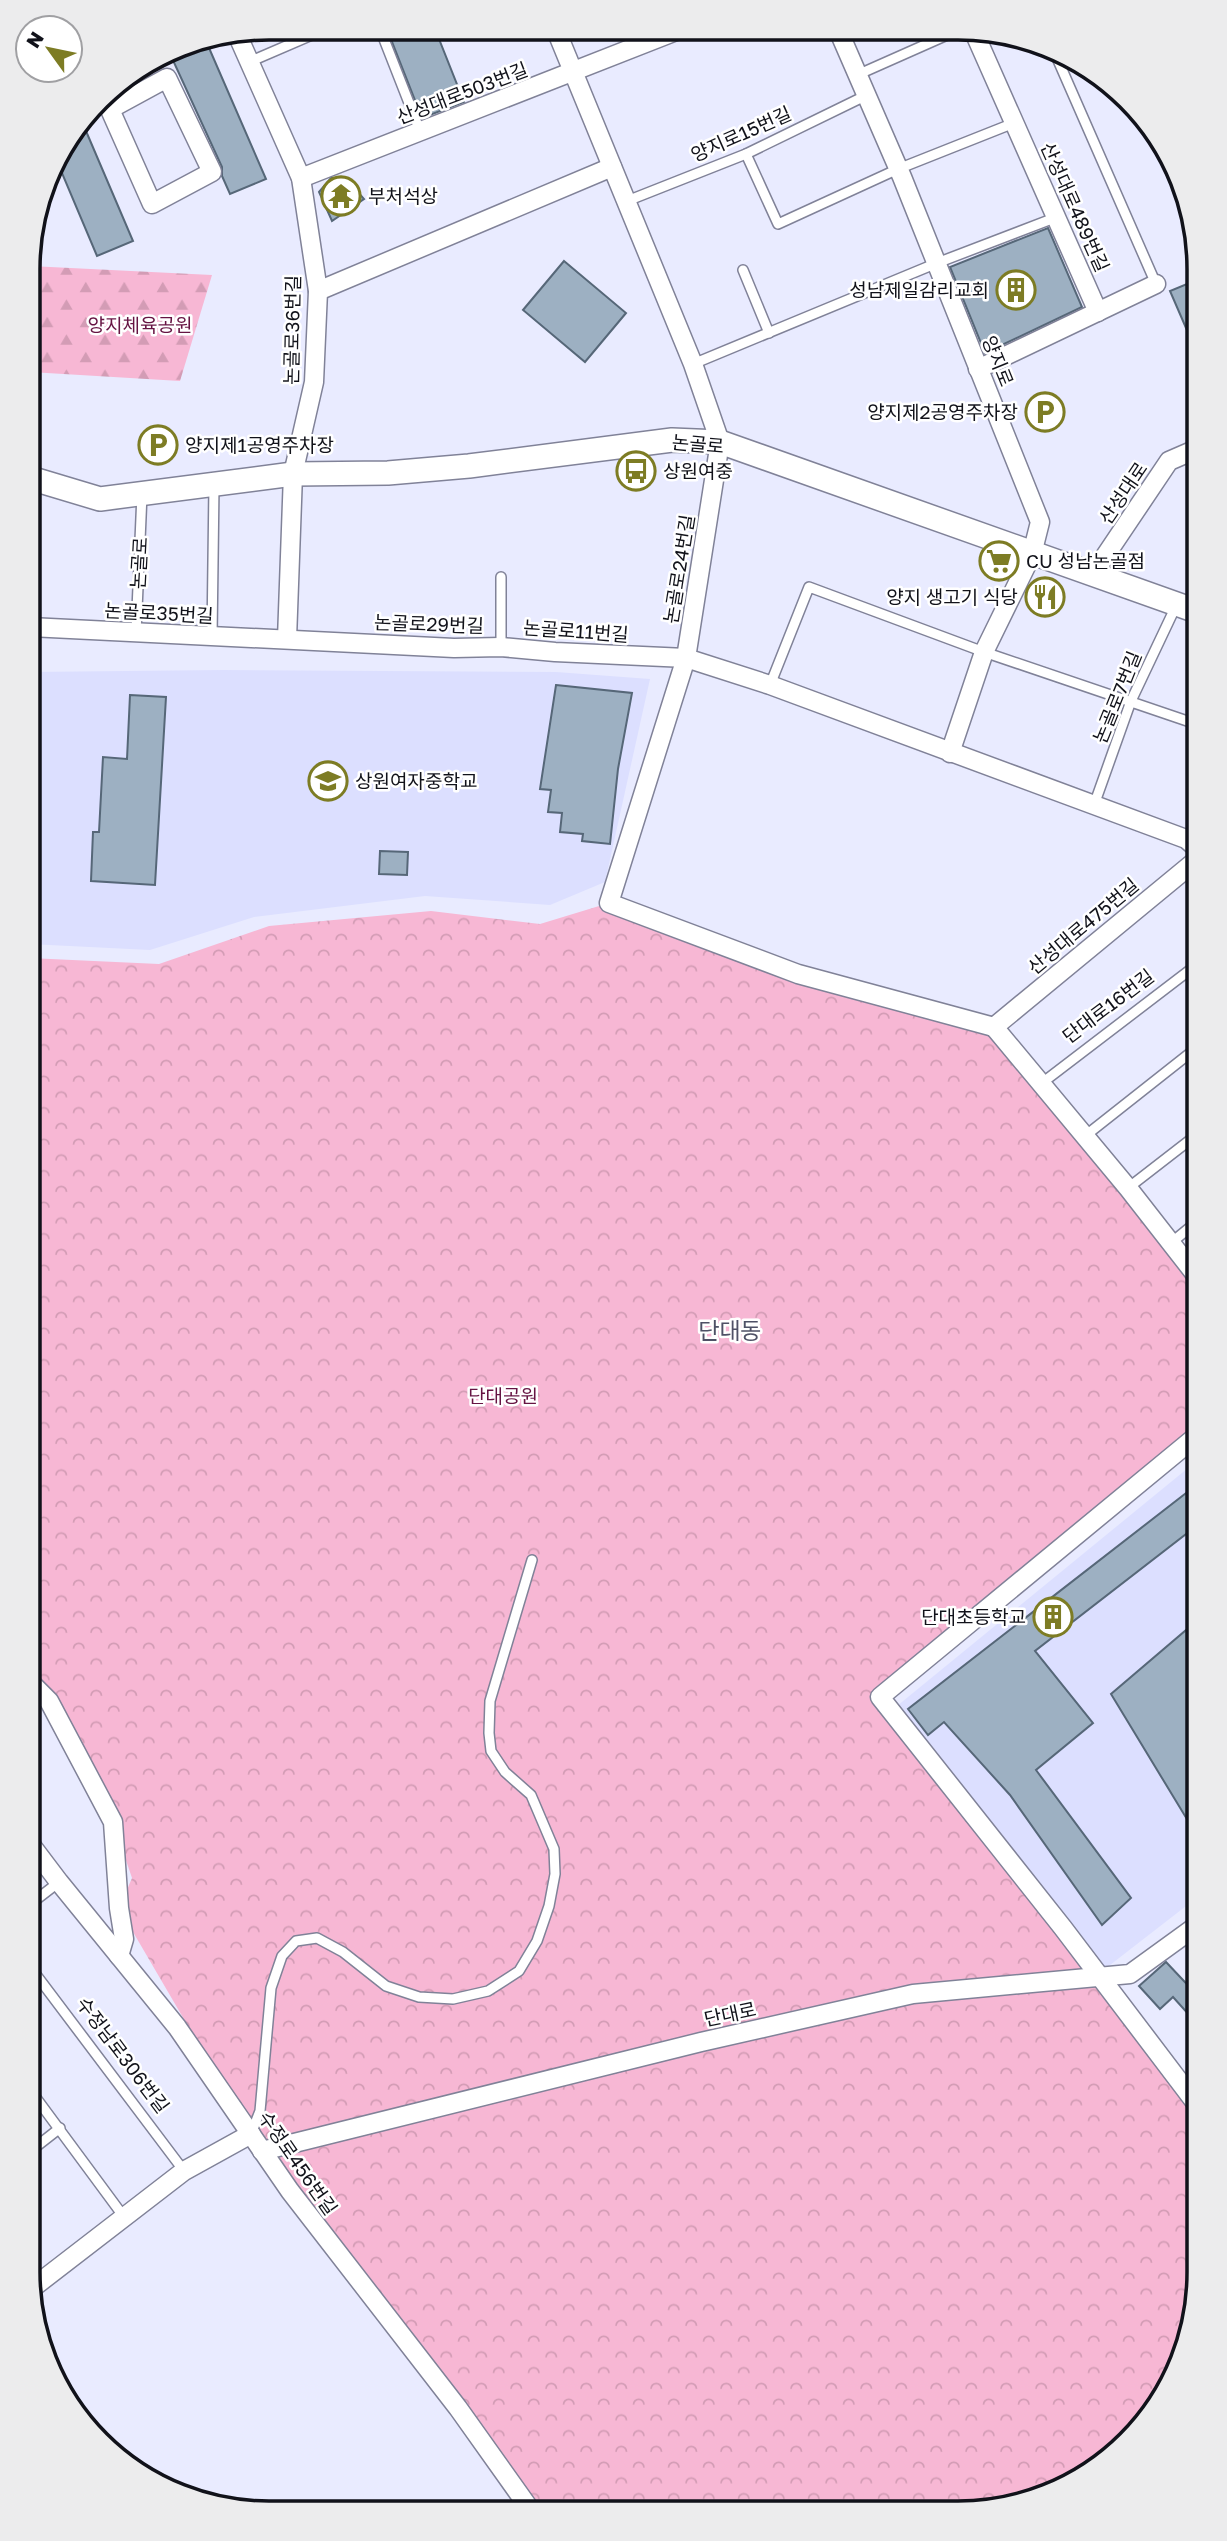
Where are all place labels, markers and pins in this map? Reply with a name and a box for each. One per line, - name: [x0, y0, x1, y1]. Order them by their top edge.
- temple icon: 부처석상: [320, 175, 362, 217]
- place label: 부처석상: [368, 184, 438, 207]
- building icon: 성남제일감리교회: [995, 269, 1037, 311]
- place label: 성남제일감리교회: [849, 278, 989, 301]
- parking icon: 양지제2공영주차장: [1024, 391, 1066, 433]
- place label: 양지제2공영주차장: [867, 400, 1018, 423]
- parking icon: 양지제1공영주차장: [137, 424, 179, 466]
- place label: 양지제1공영주차장: [185, 433, 334, 456]
- bus stop icon: 상원여중: [615, 450, 657, 492]
- place label: 상원여중: [663, 459, 733, 482]
- supermarket icon: CU 성남논골점: [978, 540, 1020, 582]
- place label: CU 성남논골점: [1026, 549, 1145, 572]
- restaurant icon: 양지 생고기 식당: [1024, 576, 1066, 618]
- place label: 양지 생고기 식당: [886, 585, 1018, 608]
- school or university icon: 상원여자중학교: [307, 760, 349, 802]
- place label: 상원여자중학교: [355, 769, 477, 792]
- building icon: 단대초등학교: [1032, 1596, 1074, 1638]
- place label: 단대초등학교: [921, 1605, 1026, 1628]

